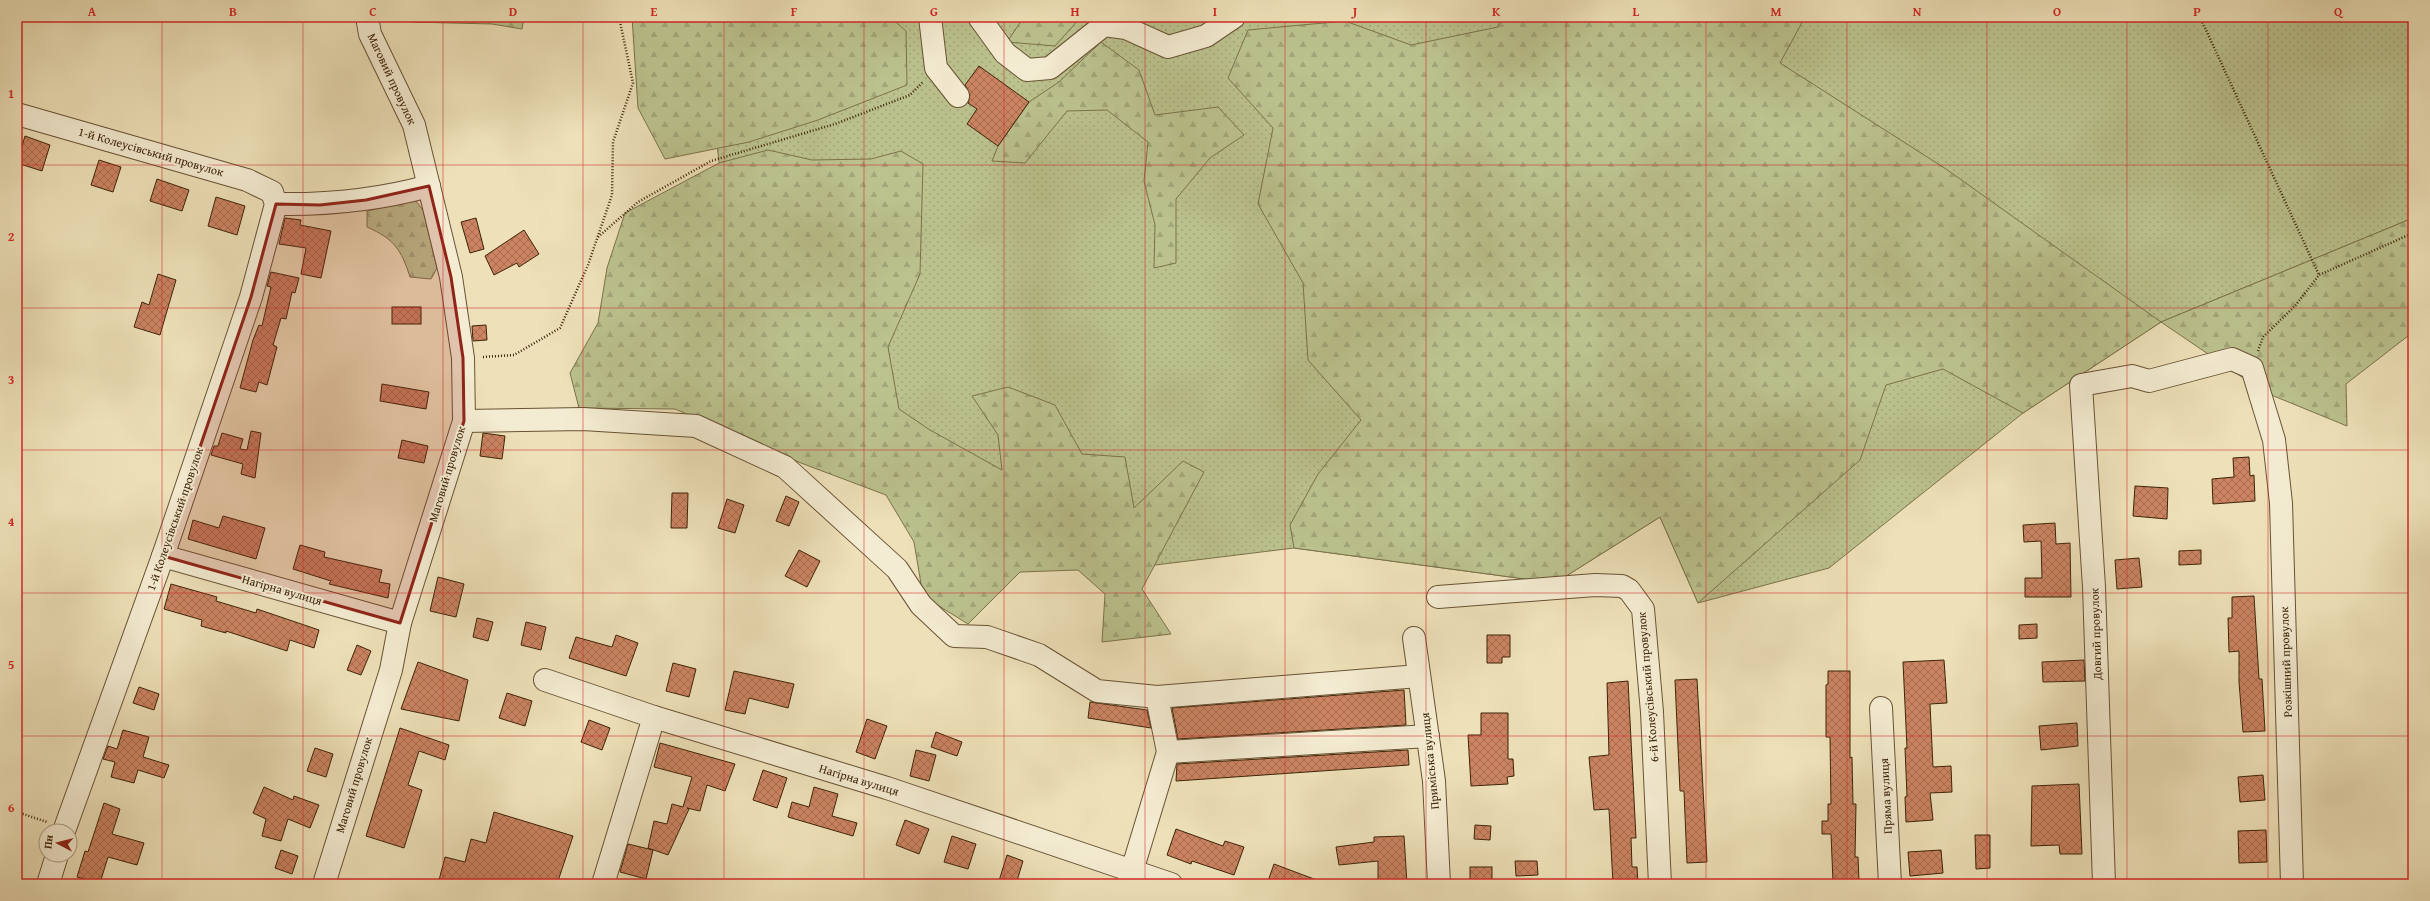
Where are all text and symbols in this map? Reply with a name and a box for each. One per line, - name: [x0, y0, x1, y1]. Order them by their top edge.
- text: A: [88, 2, 97, 21]
- text: B: [229, 2, 237, 21]
- text: C: [369, 2, 377, 21]
- text: D: [509, 2, 517, 21]
- text: E: [651, 2, 658, 21]
- text: F: [791, 2, 798, 21]
- text: G: [930, 2, 938, 21]
- text: H: [1070, 2, 1080, 21]
- text: I: [1213, 2, 1217, 21]
- text: J: [1351, 2, 1358, 21]
- text: K: [1492, 2, 1501, 21]
- text: L: [1633, 2, 1640, 21]
- text: M: [1770, 2, 1782, 21]
- text: N: [1913, 2, 1922, 21]
- text: O: [2053, 2, 2061, 21]
- text: P: [2193, 2, 2201, 21]
- text: Q: [2334, 2, 2344, 21]
- street label: Маговий провулок: [364, 30, 421, 128]
- text: 1: [8, 84, 14, 103]
- street label: 1-й Колеусівський провулок: [76, 123, 227, 181]
- text: 2: [8, 227, 15, 246]
- text: 3: [8, 370, 14, 389]
- street label: Маговий провулок: [424, 423, 469, 524]
- street label: 1-й Колеусівський провулок: [142, 444, 207, 593]
- text: 4: [8, 512, 15, 531]
- street label: Нагірна вулиця: [240, 570, 324, 609]
- street label: Довгий провулок: [2085, 587, 2106, 681]
- street label: Розкішний провулок: [2275, 606, 2296, 718]
- street label: 6-й Колеусівський провулок: [1632, 611, 1663, 763]
- text: 5: [8, 655, 15, 674]
- street label: Приміська вулиця: [1416, 712, 1443, 810]
- street label: Маговий провулок: [331, 734, 376, 835]
- street label: Пряма вулиця: [1875, 758, 1896, 834]
- street label: Нагірна вулиця: [817, 759, 901, 800]
- text: 6: [8, 798, 15, 817]
- north arrow: [38, 823, 78, 863]
- text: Пн: [39, 834, 57, 850]

